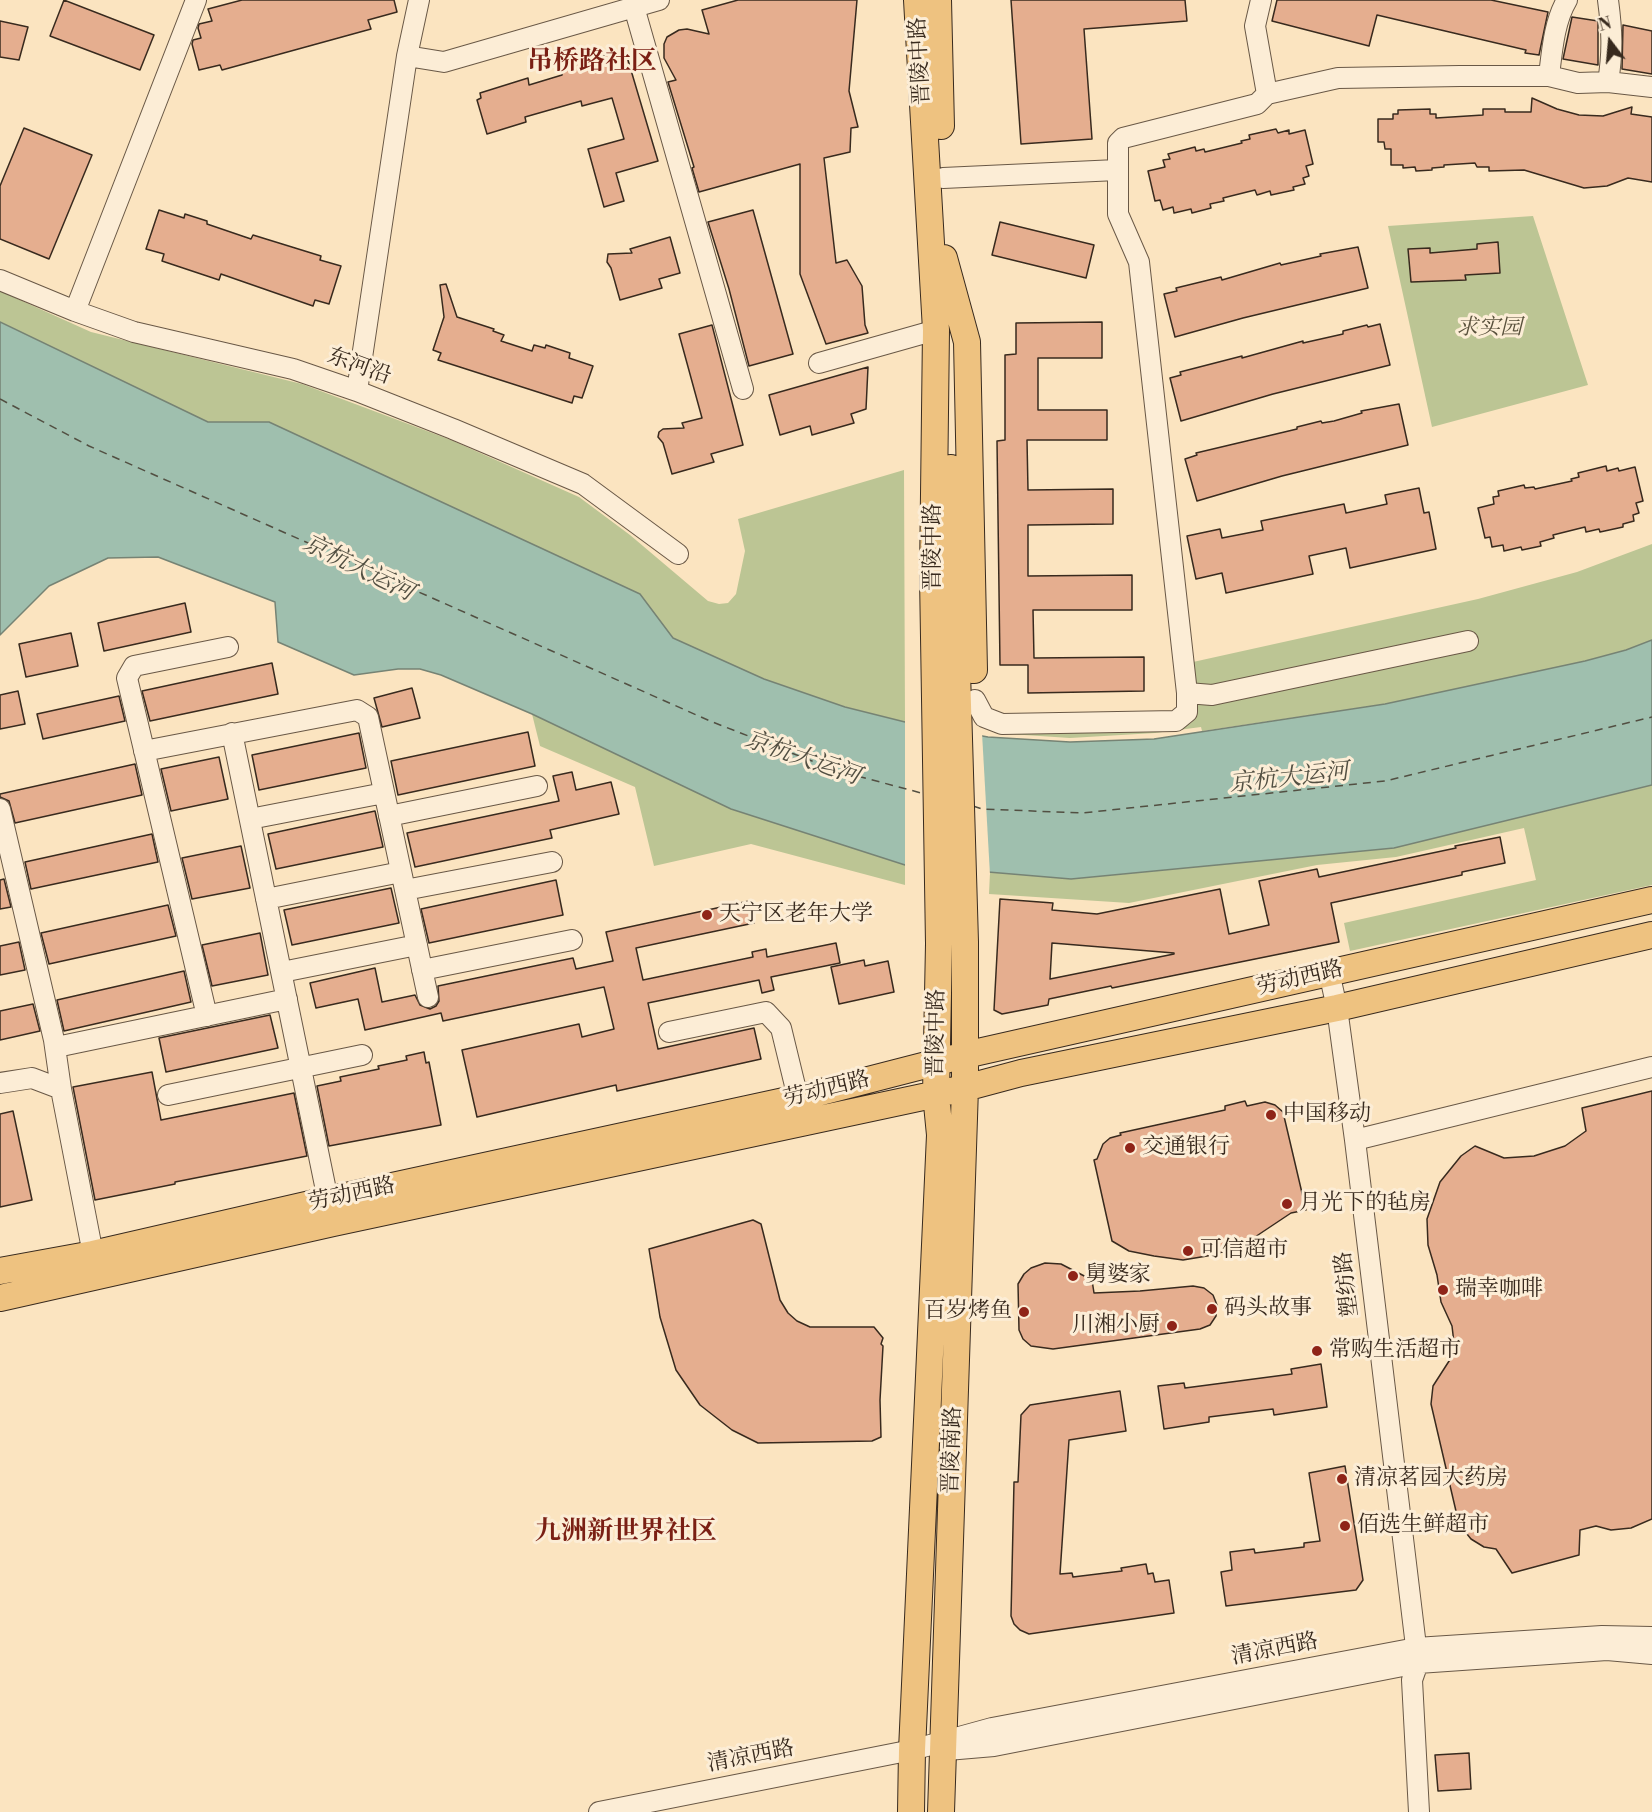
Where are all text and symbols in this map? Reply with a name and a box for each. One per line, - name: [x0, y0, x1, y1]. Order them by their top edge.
- north arrow: [1580, 12, 1640, 72]
- text: N: [1596, 13, 1614, 36]
- street label: 晋陵中路: [906, 16, 936, 106]
- district label: 吊桥路社区: [527, 47, 657, 79]
- park label: 求实园: [1456, 316, 1522, 342]
- street label: 东河沿: [323, 343, 395, 391]
- street label: 晋陵中路: [921, 503, 947, 591]
- water label: 京杭大运河: [298, 530, 418, 608]
- water label: 京杭大运河: [741, 726, 863, 792]
- water label: 京杭大运河: [1228, 758, 1350, 800]
- place label: 天宁区老年大学: [719, 902, 873, 928]
- marker: 天宁区老年大学: [700, 908, 714, 922]
- street label: 劳动西路: [1254, 956, 1346, 1002]
- street label: 晋陵中路: [923, 989, 951, 1077]
- street label: 劳动西路: [781, 1067, 873, 1113]
- place label: 中国移动: [1283, 1102, 1371, 1128]
- marker: 中国移动: [1264, 1108, 1278, 1122]
- place label: 交通银行: [1142, 1135, 1230, 1161]
- marker: 交通银行: [1123, 1141, 1137, 1155]
- street label: 劳动西路: [306, 1173, 398, 1217]
- place label: 月光下的毡房: [1299, 1191, 1431, 1217]
- marker: 月光下的毡房: [1280, 1197, 1294, 1211]
- place label: 可信超市: [1200, 1238, 1288, 1264]
- marker: 可信超市: [1181, 1244, 1195, 1258]
- street label: 塑纺路: [1331, 1250, 1365, 1318]
- place label: 舅婆家: [1085, 1263, 1151, 1289]
- marker: 舅婆家: [1066, 1269, 1080, 1283]
- place label: 瑞幸咖啡: [1455, 1277, 1543, 1303]
- marker: 瑞幸咖啡: [1436, 1283, 1450, 1297]
- place label: 码头故事: [1224, 1296, 1312, 1322]
- place label: 百岁烤鱼: [924, 1299, 1012, 1325]
- marker: 码头故事: [1205, 1302, 1219, 1316]
- marker: 百岁烤鱼: [1017, 1305, 1031, 1319]
- place label: 川湘小厨: [1072, 1313, 1160, 1339]
- marker: 川湘小厨: [1165, 1319, 1179, 1333]
- place label: 常购生活超市: [1329, 1338, 1461, 1364]
- marker: 常购生活超市: [1310, 1344, 1324, 1358]
- street label: 晋陵南路: [938, 1406, 968, 1494]
- place label: 清凉茗园大药房: [1354, 1466, 1508, 1492]
- marker: 清凉茗园大药房: [1335, 1472, 1349, 1486]
- place label: 佰选生鲜超市: [1357, 1513, 1489, 1539]
- district label: 九洲新世界社区: [535, 1517, 717, 1549]
- marker: 佰选生鲜超市: [1338, 1519, 1352, 1533]
- street label: 清凉西路: [1229, 1629, 1321, 1671]
- street label: 清凉西路: [705, 1736, 797, 1778]

